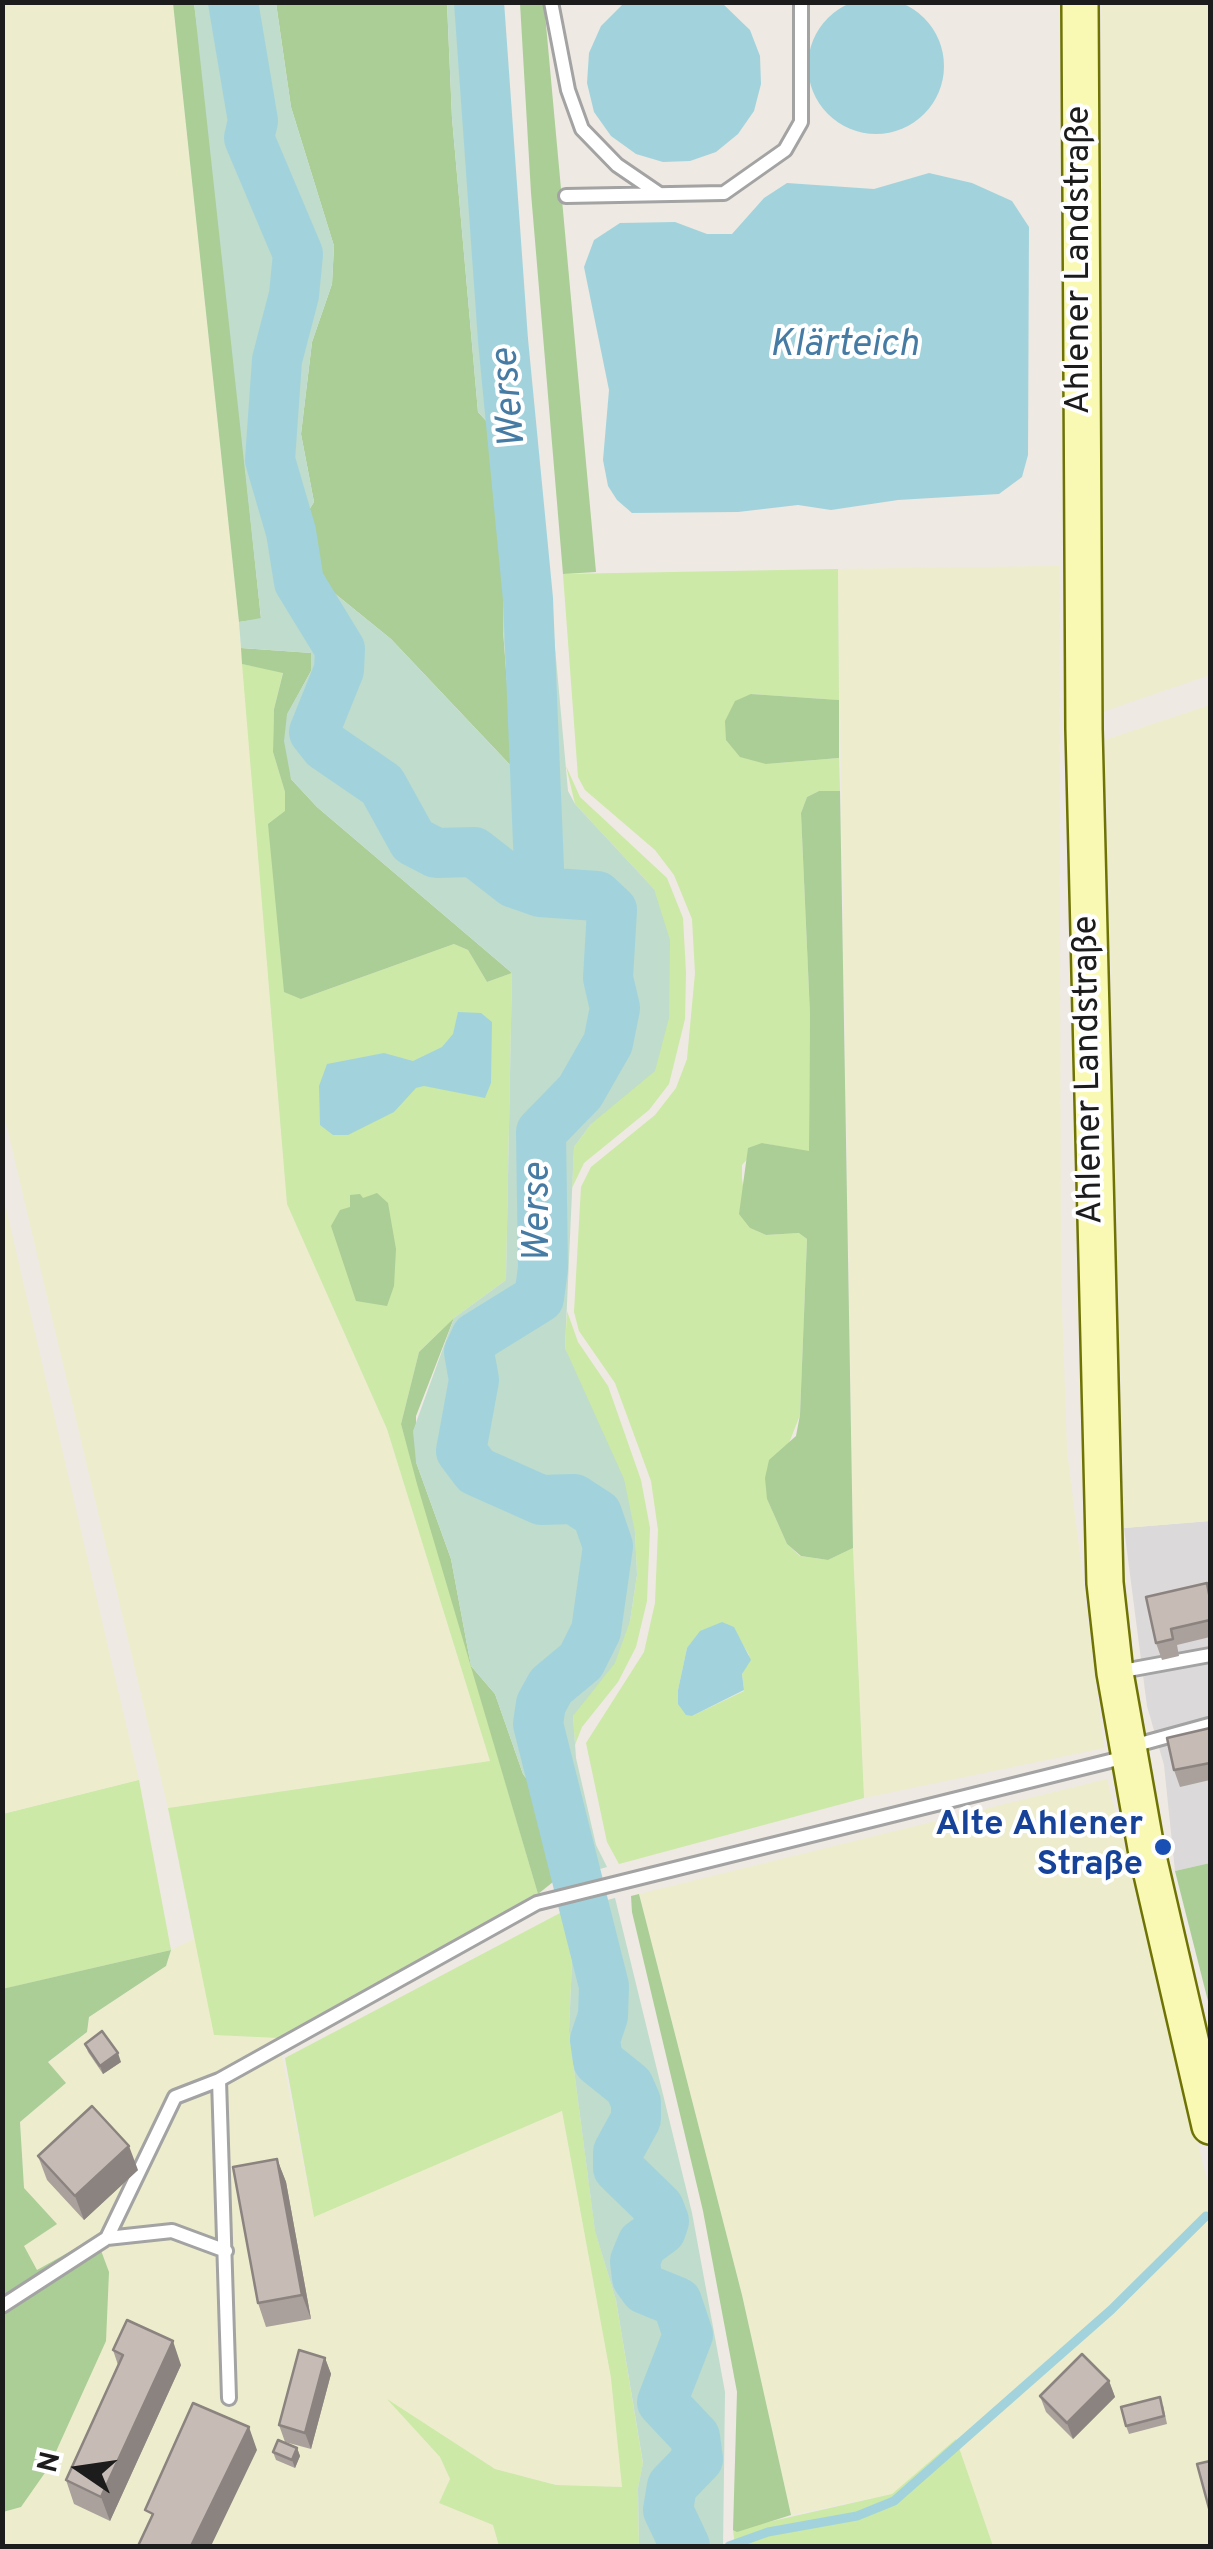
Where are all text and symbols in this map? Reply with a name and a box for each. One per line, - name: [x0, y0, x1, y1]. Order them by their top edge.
- street label: Ahlener Landstraße: [1060, 106, 1102, 414]
- water label: Klärteich: [769, 324, 919, 370]
- water label: Werse: [485, 346, 539, 450]
- street label: Ahlener Landstraße: [1067, 915, 1115, 1225]
- water label: Werse: [517, 1163, 563, 1263]
- place label: Alte Ahlener Straße: [935, 1806, 1143, 1888]
- marker: Alte Ahlener Straße: [1152, 1836, 1174, 1858]
- north arrow: [30, 2419, 130, 2519]
- text: N: [31, 2448, 71, 2476]

